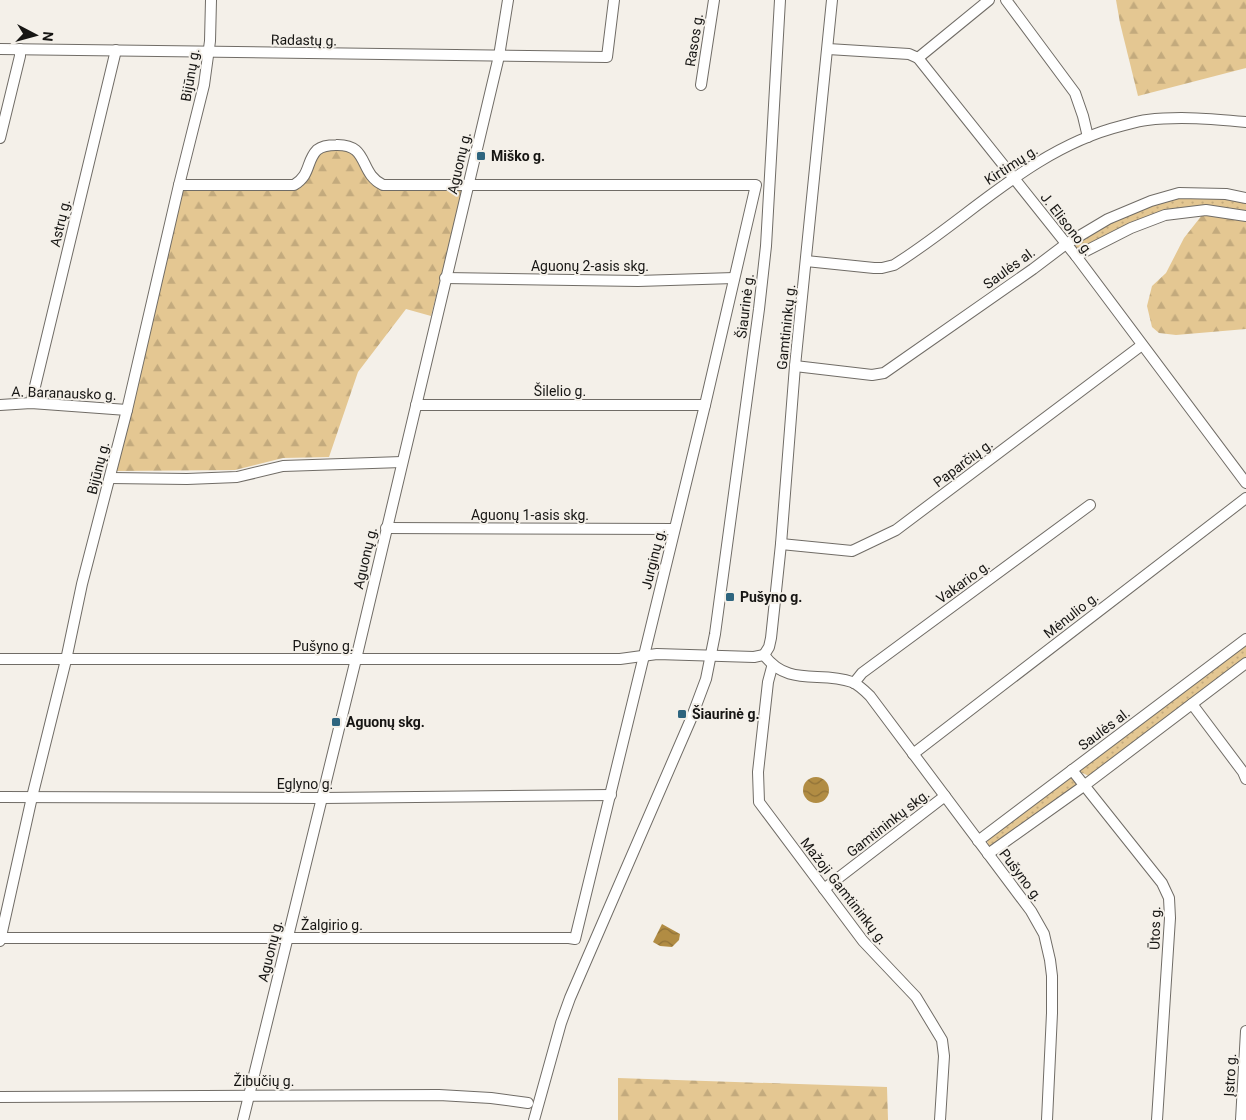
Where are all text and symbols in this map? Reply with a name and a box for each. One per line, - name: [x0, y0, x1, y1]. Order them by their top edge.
- north arrow: [10, 10, 60, 60]
- street label: Rasos g.: [682, 12, 706, 68]
- text: N: [39, 31, 56, 42]
- street label: Radastų g.: [271, 31, 337, 49]
- street label: Bijūnų g.: [177, 47, 203, 103]
- street label: Aguonų g.: [444, 130, 474, 196]
- street label: Kirtimų g.: [981, 142, 1041, 188]
- place label: Miško g.: [491, 148, 545, 164]
- marker: Miško g.: [475, 150, 487, 162]
- street label: J. Elisono g.: [1037, 189, 1097, 259]
- street label: Astrų g.: [47, 198, 73, 248]
- street label: Saulės al.: [980, 244, 1038, 292]
- street label: Aguonų 2-asis skg.: [531, 258, 649, 274]
- street label: Šiaurinė g.: [732, 272, 757, 339]
- street label: Gamtininkų g.: [774, 283, 798, 371]
- street label: Šilelio g.: [534, 382, 586, 399]
- street label: A. Baranausko g.: [11, 383, 117, 403]
- street label: Paparčių g.: [930, 436, 996, 490]
- street label: Bijūnų g.: [84, 440, 112, 496]
- street label: Aguonų 1-asis skg.: [471, 507, 589, 523]
- street label: Aguonų g.: [350, 525, 380, 591]
- street label: Jurginų g.: [638, 527, 668, 591]
- street label: Vakario g.: [933, 557, 993, 607]
- place label: Pušyno g.: [740, 589, 802, 605]
- street label: Mėnulio g.: [1040, 589, 1102, 641]
- marker: Pušyno g.: [724, 591, 736, 603]
- street label: Pušyno g.: [292, 638, 354, 654]
- place label: Šiaurinė g.: [692, 705, 759, 722]
- street label: Saulės al.: [1075, 705, 1133, 753]
- marker: Šiaurinė g.: [676, 708, 688, 720]
- place label: Aguonų skg.: [346, 714, 425, 730]
- marker: Aguonų skg.: [330, 716, 342, 728]
- street label: Eglyno g.: [277, 776, 333, 792]
- street label: Gamtininkų skg.: [844, 786, 932, 860]
- street label: Mažoji Gamtininkų g.: [797, 834, 891, 948]
- street label: Pušyno g.: [996, 846, 1046, 904]
- street label: Ūtos g.: [1147, 906, 1163, 950]
- street label: Žalgirio g.: [301, 916, 363, 933]
- street label: Aguonų g.: [255, 918, 285, 984]
- street label: Įstro g.: [1221, 1053, 1239, 1097]
- street label: Žibučių g.: [234, 1072, 294, 1089]

